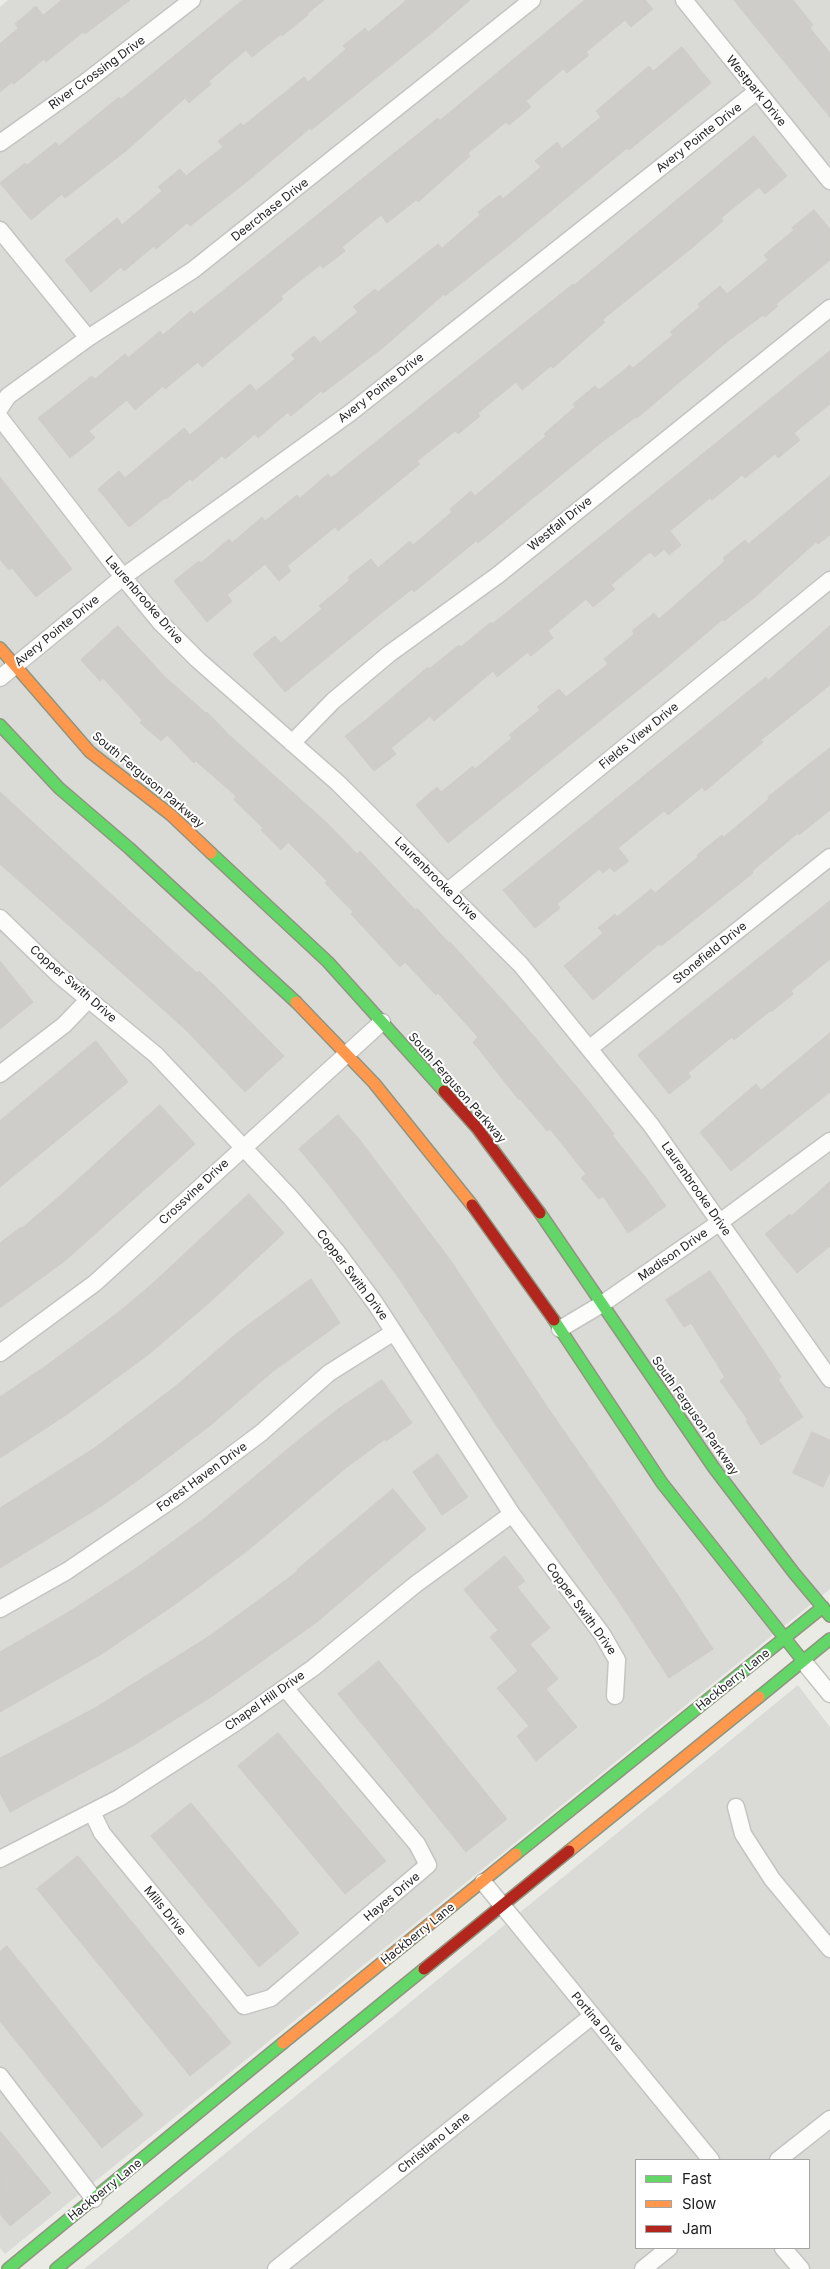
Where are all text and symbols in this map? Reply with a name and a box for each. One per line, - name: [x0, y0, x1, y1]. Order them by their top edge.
- street label: River Crossing Drive: [46, 33, 148, 113]
- street label: Westpark Drive: [723, 53, 789, 129]
- street label: Avery Pointe Drive: [653, 100, 745, 176]
- street label: Deerchase Drive: [228, 175, 312, 245]
- street label: Avery Pointe Drive: [335, 350, 427, 426]
- street label: Westfall Drive: [525, 494, 595, 554]
- street label: Laurenbrooke Drive: [102, 553, 186, 647]
- street label: Avery Pointe Drive: [12, 593, 102, 669]
- street label: Fields View Drive: [596, 700, 682, 772]
- street label: South Ferguson Parkway: [89, 729, 207, 831]
- street label: Laurenbrooke Drive: [391, 834, 481, 924]
- street label: Stonefield Drive: [670, 919, 750, 987]
- street label: Copper Swith Drive: [27, 942, 119, 1026]
- street label: South Ferguson Parkway: [405, 1030, 509, 1146]
- street label: Laurenbrooke Drive: [658, 1139, 734, 1239]
- street label: Crossvine Drive: [156, 1156, 232, 1228]
- street label: Madison Drive: [635, 1226, 711, 1284]
- street label: Copper Swith Drive: [313, 1227, 391, 1323]
- street label: South Ferguson Parkway: [648, 1354, 742, 1478]
- street label: Forest Haven Drive: [154, 1439, 250, 1515]
- street label: Copper Swith Drive: [543, 1560, 619, 1658]
- street label: Hackberry Lane: [693, 1646, 773, 1714]
- street label: Chapel Hill Drive: [222, 1668, 308, 1734]
- street label: Hayes Drive: [361, 1869, 423, 1925]
- street label: Mills Drive: [141, 1884, 189, 1938]
- street label: Hackberry Lane: [378, 1900, 458, 1968]
- street label: Portina Drive: [568, 1989, 626, 2055]
- street label: Christiano Lane: [395, 2110, 473, 2176]
- street label: Hackberry Lane: [65, 2156, 145, 2224]
- legend: [635, 2159, 810, 2249]
- text: Fast: [682, 2169, 712, 2188]
- text: Slow: [682, 2194, 716, 2213]
- text: Jam: [682, 2219, 712, 2238]

